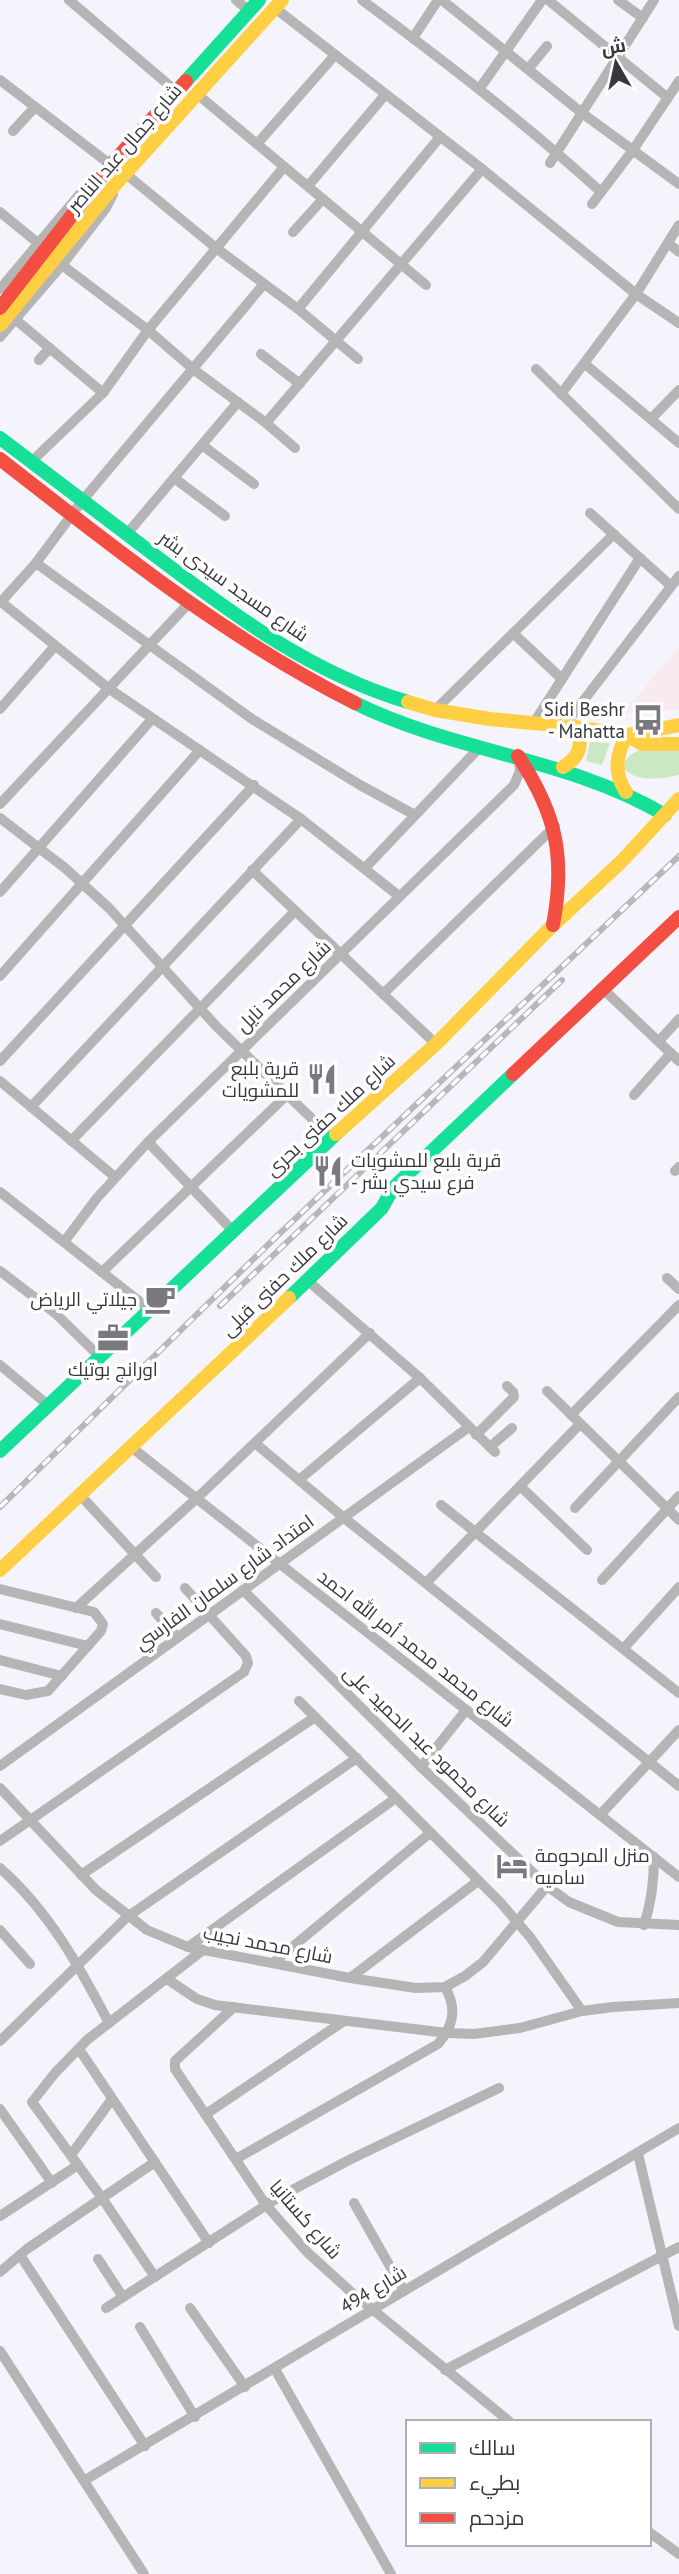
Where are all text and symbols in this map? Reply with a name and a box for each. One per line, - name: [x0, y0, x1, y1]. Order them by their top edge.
- north arrow: [581, 28, 651, 98]
- text: ش: [599, 32, 627, 60]
- street label: شارع جمال عبد الناصر: [61, 79, 188, 219]
- street label: شارع مسجد سيدى بشر: [152, 525, 314, 648]
- place label: Sidi Beshr - Mahatta: [544, 697, 626, 743]
- bus stop icon: Sidi Beshr - Mahatta: [631, 703, 665, 737]
- street label: شارع محمد نايل: [231, 935, 337, 1039]
- street label: شارع ملك حفنى بحرى: [260, 1049, 401, 1183]
- place label: قرية بلبع للمشويات: [222, 1056, 299, 1102]
- restaurant icon: قرية بلبع للمشويات: [305, 1062, 339, 1096]
- place label: قرية بلبع للمشويات - فرع سيدي بشر: [351, 1148, 501, 1197]
- restaurant icon: قرية بلبع للمشويات - فرع سيدي بشر: [311, 1154, 345, 1188]
- street label: شارع ملك حفنى قبلى: [216, 1209, 354, 1343]
- cafe icon: جيلاتي الرياض: [143, 1282, 177, 1316]
- place label: جيلاتي الرياض: [30, 1287, 137, 1314]
- office icon: اورانج بوتيك: [96, 1321, 130, 1355]
- place label: اورانج بوتيك: [68, 1357, 158, 1383]
- street label: امتداد شارع سلمان الفارسي: [130, 1509, 320, 1658]
- street label: شارع محمد محمد أمر الله احمد: [312, 1564, 519, 1734]
- street label: شارع محمود عبد الحميد على: [337, 1660, 515, 1833]
- place label: منزل المرحومة ساميه: [535, 1843, 650, 1889]
- hotel icon: منزل المرحومة ساميه: [495, 1849, 529, 1883]
- street label: شارع محمد نجيب: [201, 1920, 335, 1970]
- street label: شارع كستانيا: [263, 2174, 347, 2265]
- street label: شارع 494: [336, 2260, 411, 2320]
- legend: [406, 2420, 651, 2546]
- text: سالك: [469, 2434, 516, 2461]
- text: بطيء: [469, 2469, 520, 2499]
- text: مزدحم: [469, 2504, 524, 2532]

